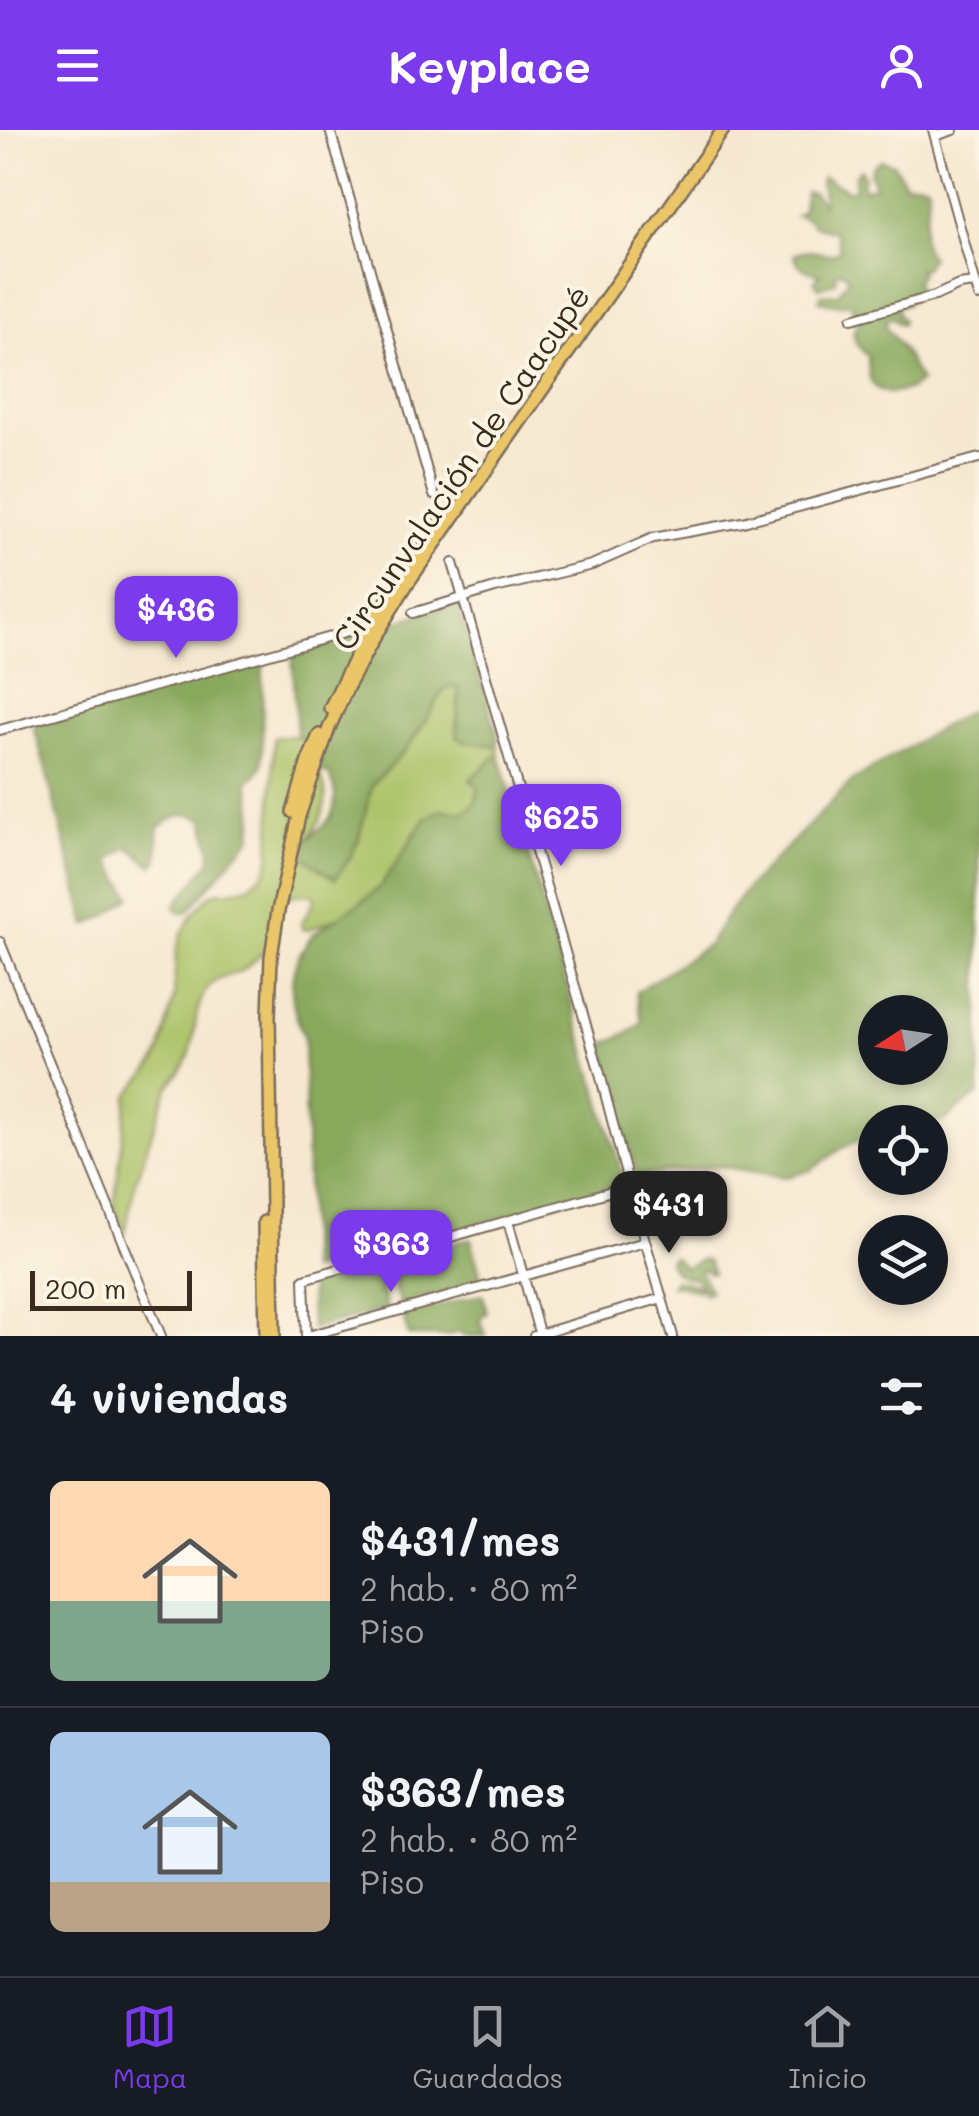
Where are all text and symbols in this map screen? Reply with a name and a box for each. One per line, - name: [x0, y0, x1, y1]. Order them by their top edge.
- text: Keyplace: [388, 36, 591, 94]
- icon: menu: [50, 38, 105, 93]
- icon: person: [874, 38, 929, 93]
- street label: Circunvalación de Caacupé: [322, 276, 598, 658]
- pin: $436: [117, 576, 235, 661]
- text: $436: [137, 587, 215, 629]
- pin: $625: [502, 784, 620, 869]
- text: $625: [523, 795, 599, 837]
- north arrow: [858, 995, 948, 1085]
- map controls: [858, 995, 948, 1305]
- button: locate: [858, 1105, 948, 1195]
- pin: $431: [610, 1171, 728, 1256]
- text: $431: [632, 1182, 706, 1224]
- pin: $363: [332, 1210, 450, 1295]
- button: layers: [858, 1215, 948, 1305]
- text: $363: [352, 1221, 430, 1263]
- scale bar: [30, 1266, 192, 1310]
- text: 200 m: [45, 1270, 126, 1306]
- text: 4 viviendas: [50, 1369, 288, 1424]
- icon: filters: [874, 1369, 929, 1424]
- text: $431/mes: [360, 1512, 560, 1567]
- icon: home: [130, 1521, 250, 1641]
- text: 2 hab. · 80 m²: [360, 1567, 577, 1609]
- text: Piso: [360, 1609, 424, 1651]
- text: $363/mes: [360, 1763, 566, 1818]
- icon: home: [130, 1772, 250, 1892]
- text: 2 hab. · 80 m²: [360, 1818, 577, 1860]
- text: Piso: [360, 1860, 424, 1902]
- tab: Mapa: [113, 1999, 187, 2095]
- tab: Guardados: [412, 1999, 563, 2095]
- tab: Inicio: [788, 1999, 866, 2095]

